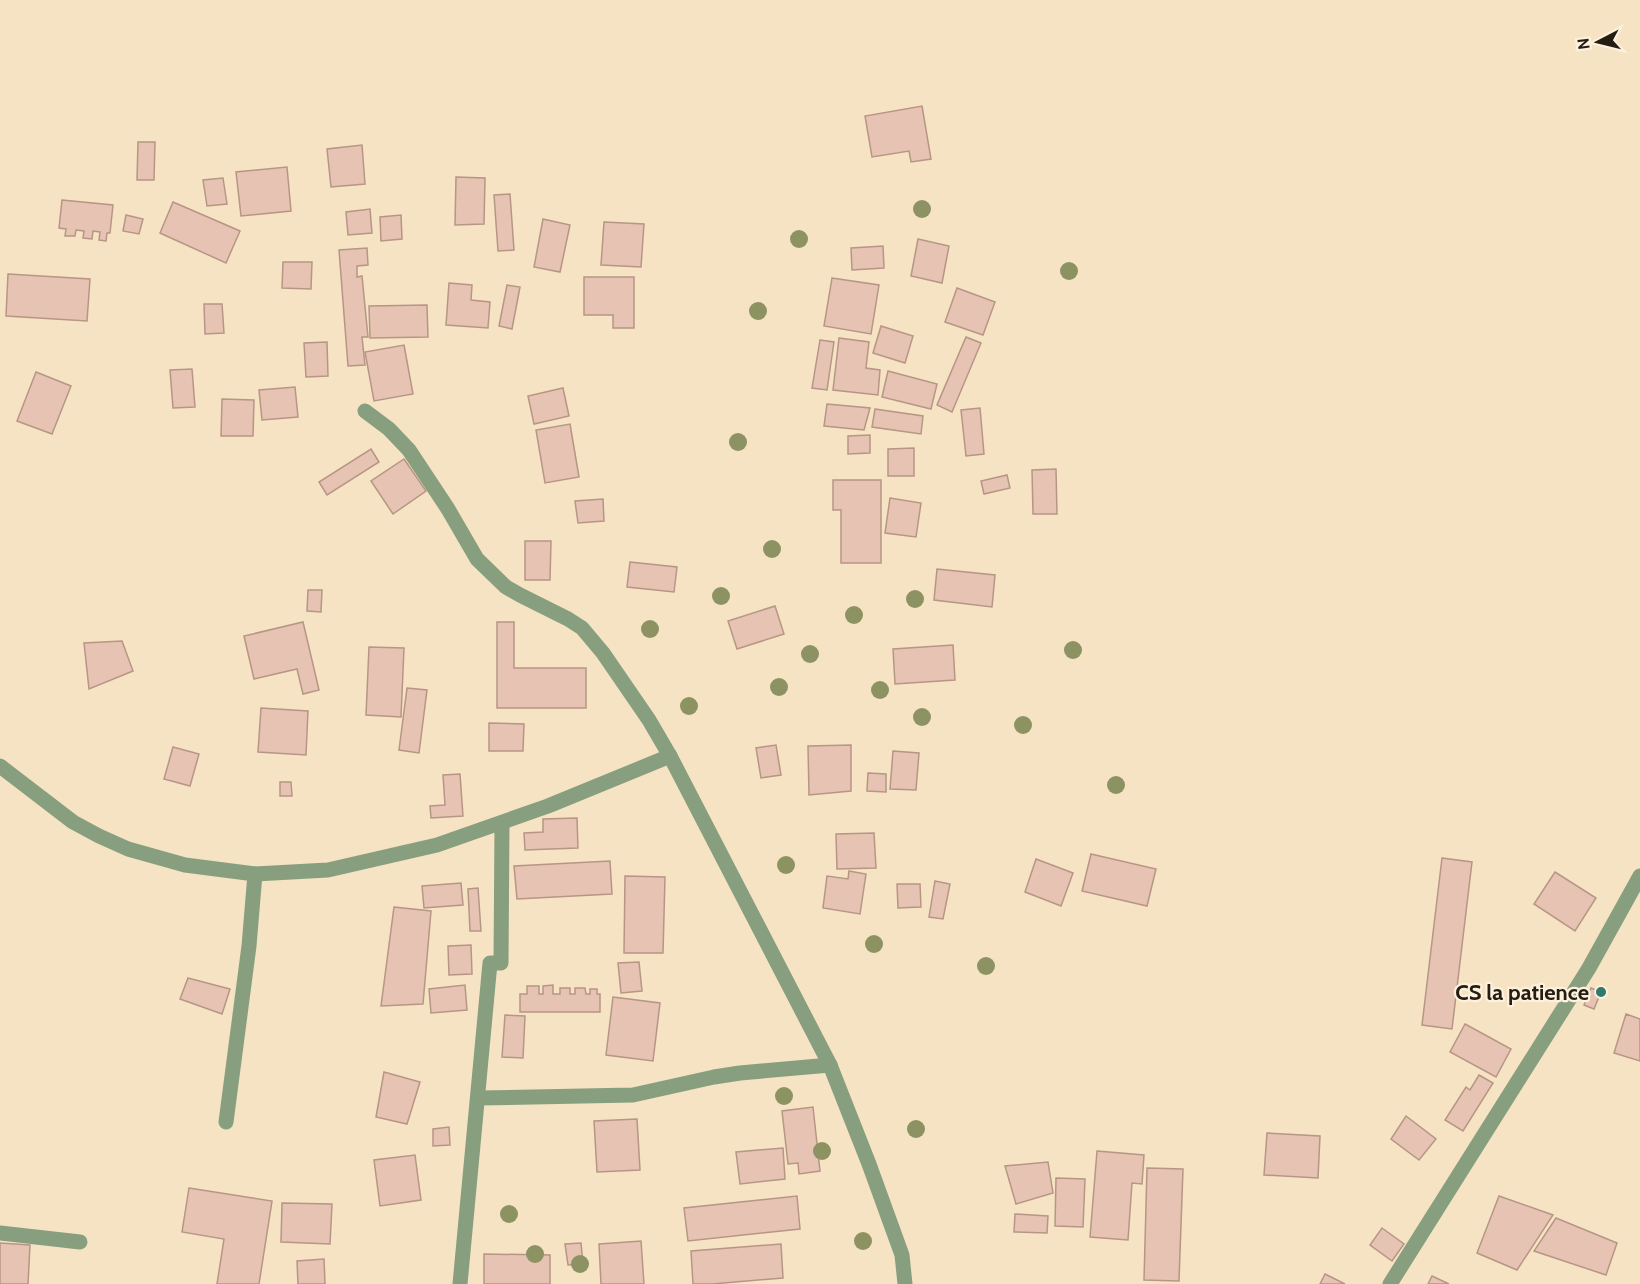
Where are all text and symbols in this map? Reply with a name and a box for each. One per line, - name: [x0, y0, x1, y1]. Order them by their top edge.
- north arrow: [1568, 12, 1628, 72]
- text: N: [1573, 37, 1594, 51]
- place label: CS la patience: [1455, 979, 1589, 1006]
- marker: CS la patience: [1594, 985, 1608, 999]

